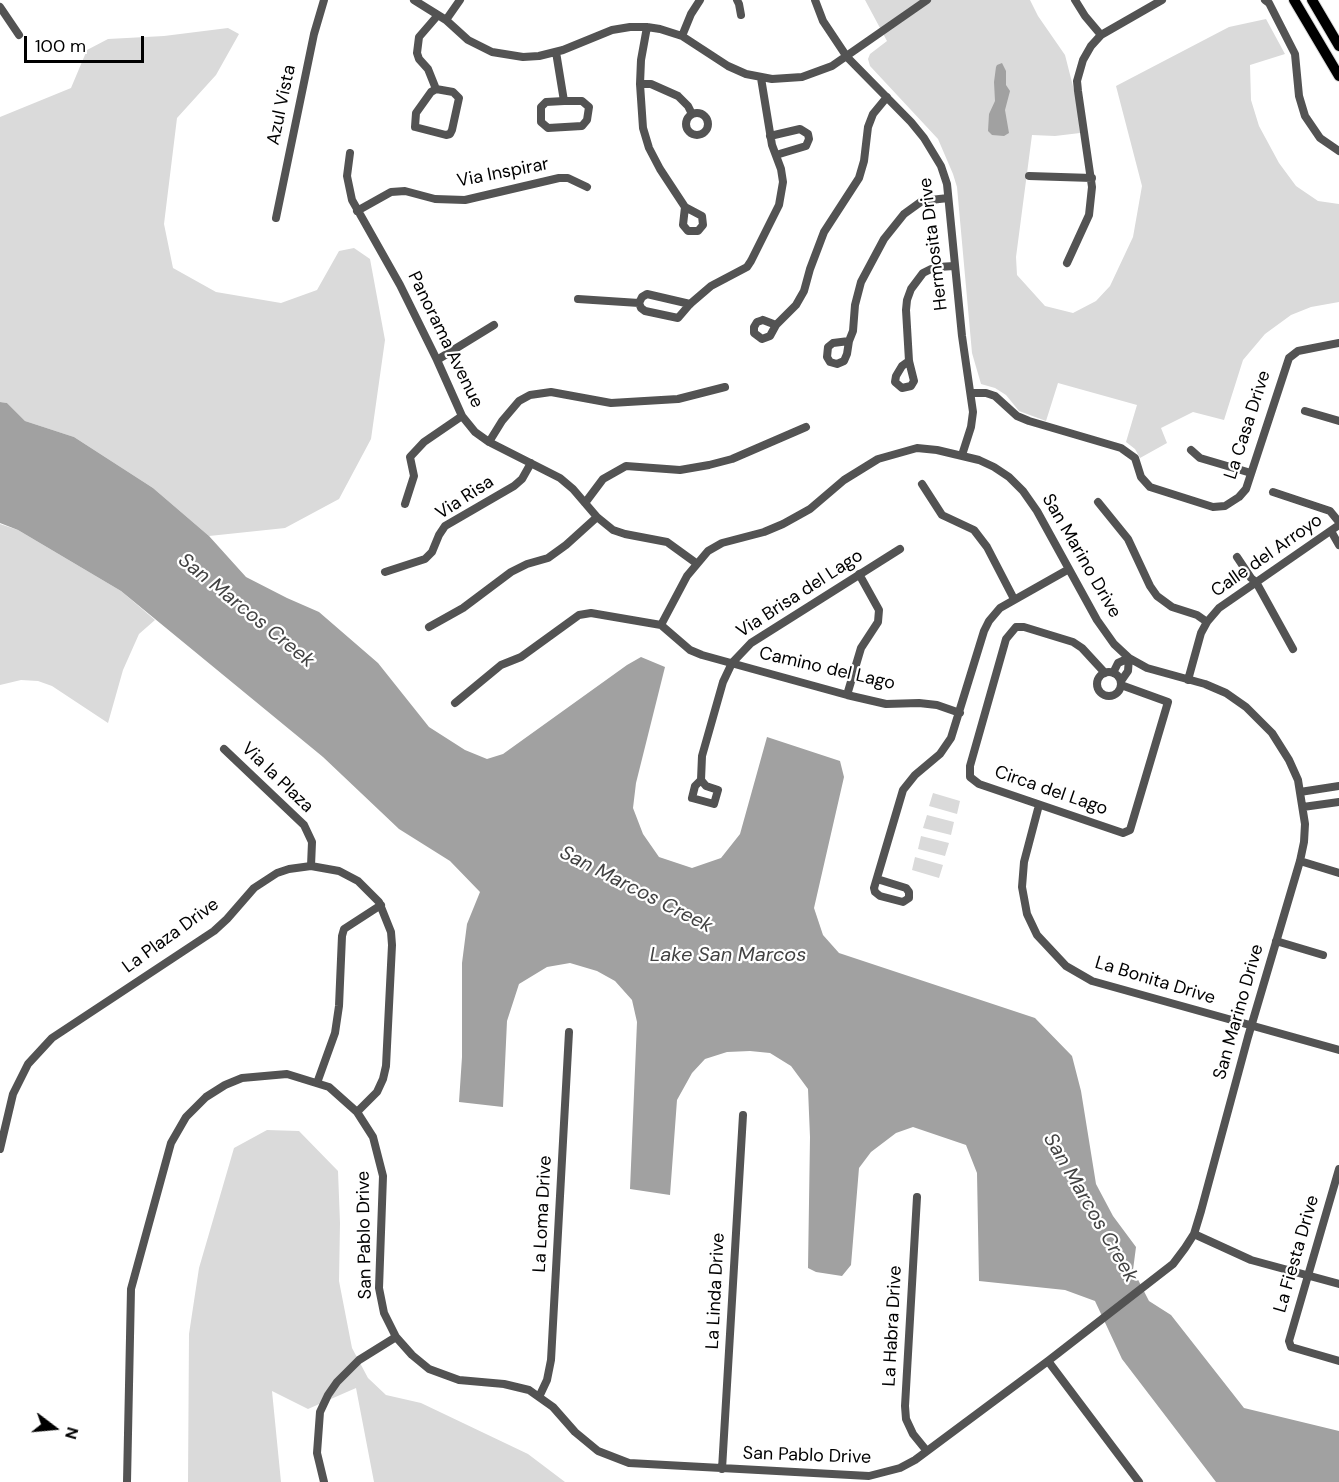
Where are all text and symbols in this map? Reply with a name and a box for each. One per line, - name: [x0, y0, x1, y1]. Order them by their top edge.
- scale bar: [27, 24, 147, 62]
- text: 100 m: [35, 34, 86, 58]
- street label: Azul Vista: [263, 63, 301, 147]
- street label: Via Inspirar: [455, 154, 551, 192]
- street label: Hermosita Drive: [915, 176, 953, 312]
- street label: Panorama Avenue: [403, 268, 487, 412]
- street label: La Casa Drive: [1220, 368, 1276, 482]
- street label: Via Risa: [432, 471, 498, 525]
- street label: San Marino Drive: [1037, 490, 1125, 622]
- street label: Calle del Arroyo: [1207, 510, 1327, 602]
- street label: Via Brisa del Lago: [733, 545, 867, 643]
- water label: San Marcos Creek: [173, 549, 319, 673]
- street label: Camino del Lago: [757, 643, 897, 695]
- street label: Via la Plaza: [236, 738, 318, 818]
- street label: Circa del Lago: [992, 762, 1110, 820]
- water label: San Marcos Creek: [555, 841, 717, 939]
- street label: La Plaza Drive: [119, 894, 223, 978]
- street label: San Marino Drive: [1209, 942, 1269, 1082]
- water label: Lake San Marcos: [650, 944, 806, 968]
- street label: La Bonita Drive: [1092, 952, 1218, 1010]
- water label: San Marcos Creek: [1037, 1129, 1143, 1287]
- street label: La Loma Drive: [529, 1155, 557, 1273]
- street label: San Pablo Drive: [353, 1171, 377, 1299]
- street label: La Fiesta Drive: [1270, 1193, 1324, 1315]
- street label: La Linda Drive: [702, 1232, 730, 1350]
- street label: La Habra Drive: [879, 1265, 907, 1387]
- north arrow: [24, 1398, 84, 1458]
- text: N: [60, 1425, 83, 1442]
- street label: San Pablo Drive: [742, 1443, 872, 1469]

